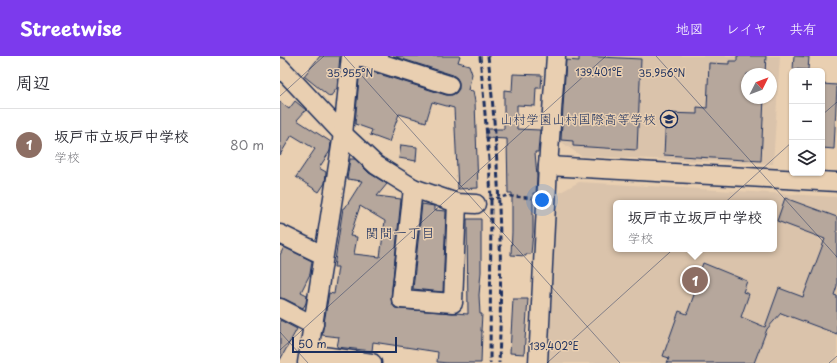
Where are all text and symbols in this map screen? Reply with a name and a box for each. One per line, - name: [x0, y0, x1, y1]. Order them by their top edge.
- text: Streetwise: [20, 14, 122, 42]
- text: 地図: [676, 18, 704, 39]
- text: レイヤ: [726, 18, 767, 39]
- text: 共有: [789, 18, 817, 39]
- text: 139.401°E: [576, 64, 622, 79]
- text: 35.955°N: [327, 65, 374, 80]
- text: 35.956°N: [639, 65, 686, 80]
- north arrow: [741, 68, 777, 104]
- map controls: [789, 68, 825, 176]
- button: +: [789, 68, 825, 104]
- text: 周辺: [16, 69, 50, 95]
- button: −: [789, 104, 825, 140]
- place label: 山村学園山村国際高等学校: [500, 109, 656, 128]
- school or university icon: 山村学園山村国際高等学校: [659, 109, 679, 129]
- text: 坂戸市立坂戸中学校: [54, 124, 189, 147]
- text: 1: [26, 135, 32, 154]
- text: 80 m: [230, 135, 264, 154]
- button: layers: [789, 140, 825, 176]
- text: 学校: [54, 147, 80, 166]
- your location: [532, 190, 552, 210]
- popup: [613, 200, 777, 252]
- text: 坂戸市立坂戸中学校: [627, 205, 763, 228]
- district label: 関間一丁目: [365, 222, 435, 243]
- text: 学校: [627, 228, 654, 247]
- pin: 1: [682, 265, 708, 295]
- scale bar: [292, 335, 397, 354]
- text: 50 m: [298, 335, 327, 352]
- text: 139.402°E: [529, 338, 579, 353]

